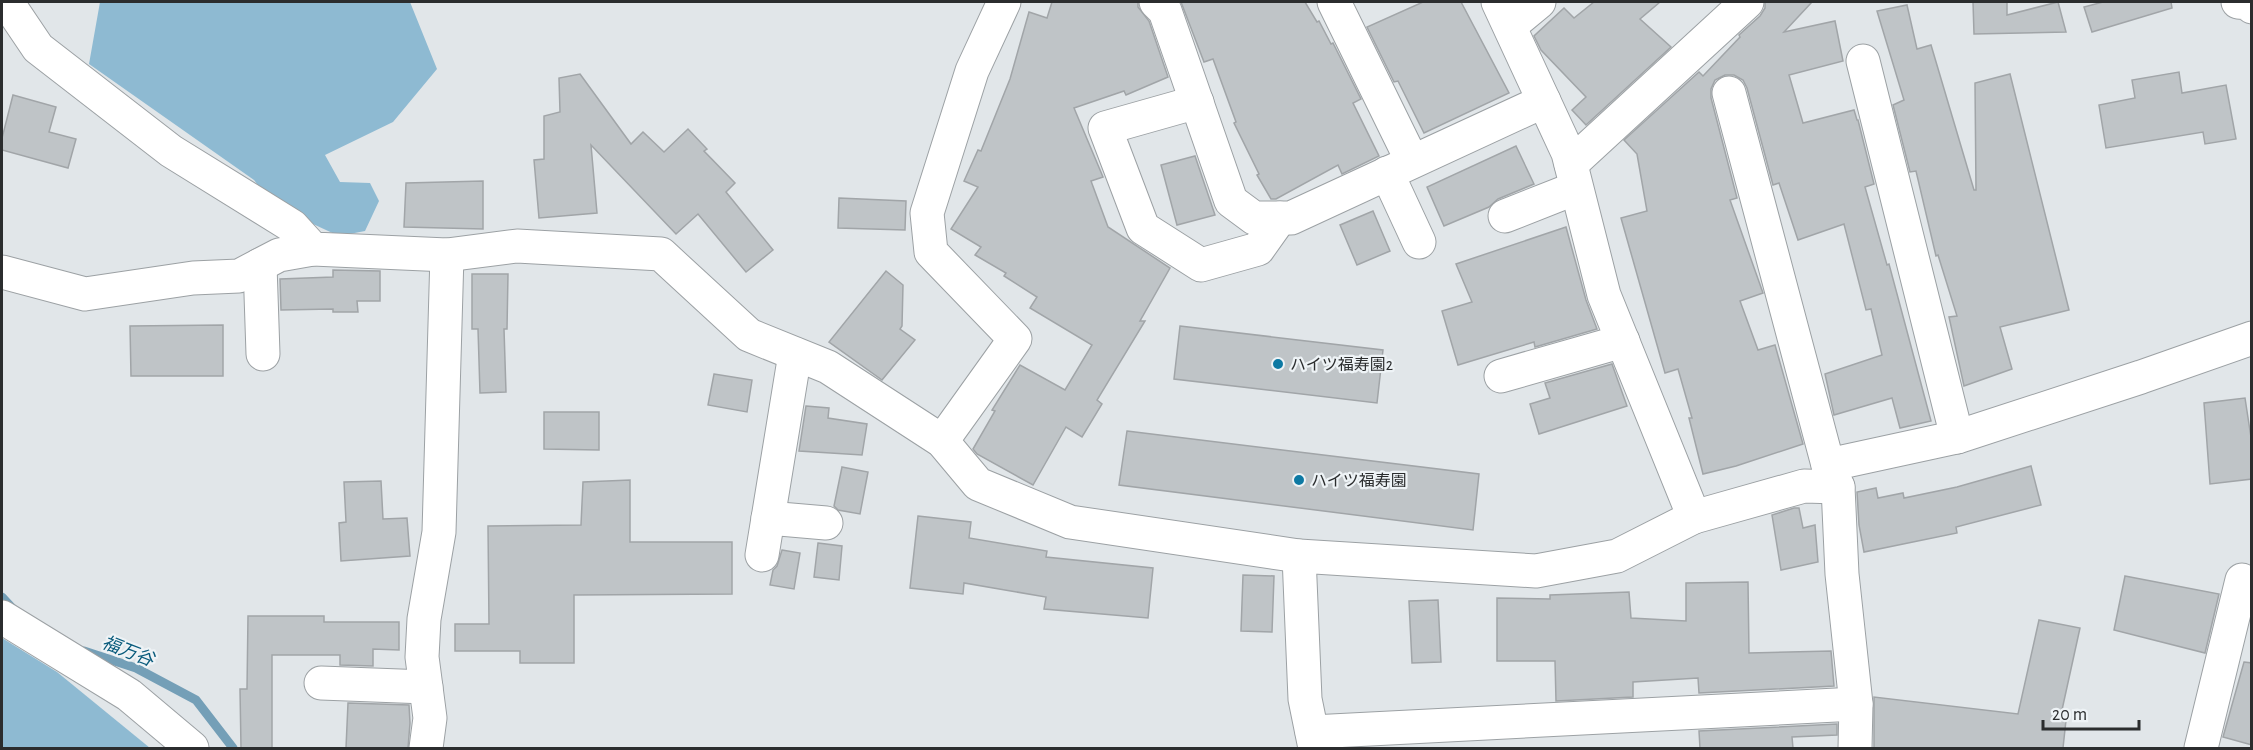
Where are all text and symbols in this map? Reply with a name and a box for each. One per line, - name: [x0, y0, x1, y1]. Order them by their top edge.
- place label: ハイツ福寿園2: [1290, 356, 1393, 373]
- marker: ハイツ福寿園2: [1271, 357, 1285, 371]
- place label: ハイツ福寿園: [1311, 472, 1407, 489]
- marker: ハイツ福寿園: [1292, 473, 1306, 487]
- water label: 福万谷: [99, 632, 159, 671]
- scale bar: [2043, 693, 2139, 731]
- text: 20 m: [2052, 706, 2087, 724]

